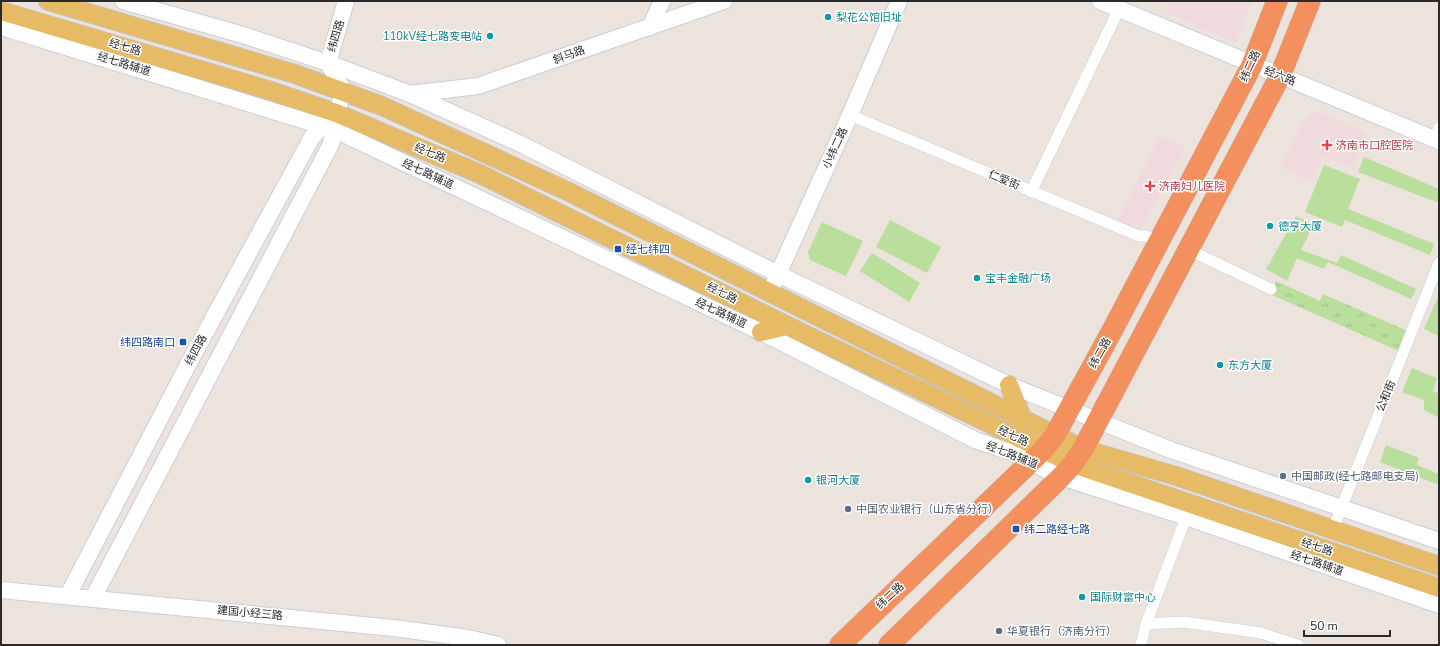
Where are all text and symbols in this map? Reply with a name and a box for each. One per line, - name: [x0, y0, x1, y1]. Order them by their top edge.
- place label: 梨花公馆旧址: [836, 10, 902, 25]
- marker: 梨花公馆旧址: [823, 12, 833, 22]
- street label: 纬四路: [324, 18, 348, 54]
- place label: 110kV经七路变电站: [383, 29, 482, 44]
- marker: 110kV经七路变电站: [485, 31, 495, 41]
- street label: 经七路: [107, 35, 143, 59]
- street label: 斜马路: [551, 43, 587, 67]
- street label: 纬二路: [1236, 48, 1264, 84]
- street label: 经七路辅道: [96, 49, 152, 79]
- street label: 经六路: [1262, 63, 1298, 89]
- street label: 小纬二路: [819, 125, 851, 171]
- place label: 济南市口腔医院: [1336, 138, 1413, 153]
- marker: 济南市口腔医院: [1321, 139, 1333, 151]
- street label: 经七路: [412, 140, 448, 166]
- street label: 经七路辅道: [400, 156, 456, 192]
- street label: 仁爱街: [986, 167, 1022, 193]
- place label: 济南妇儿医院: [1159, 179, 1225, 194]
- marker: 济南妇儿医院: [1144, 180, 1156, 192]
- place label: 德亨大厦: [1278, 219, 1322, 234]
- marker: 德亨大厦: [1265, 221, 1275, 231]
- place label: 经七纬四: [626, 242, 670, 257]
- marker: 经七纬四: [613, 244, 623, 254]
- place label: 宝丰金融广场: [985, 271, 1051, 286]
- marker: 宝丰金融广场: [972, 273, 982, 283]
- street label: 经七路: [704, 279, 740, 307]
- street label: 经七路辅道: [693, 295, 749, 331]
- street label: 纬四路: [182, 332, 210, 368]
- place label: 纬四路南口: [120, 335, 175, 350]
- street label: 纬二路: [1085, 335, 1115, 371]
- marker: 纬四路南口: [178, 337, 188, 347]
- place label: 东方大厦: [1228, 358, 1272, 373]
- marker: 东方大厦: [1215, 360, 1225, 370]
- street label: 公和街: [1373, 378, 1399, 414]
- street label: 经七路: [995, 422, 1031, 450]
- street label: 经七路辅道: [984, 438, 1040, 472]
- place label: 中国邮政(经七路邮电支局): [1291, 469, 1419, 484]
- marker: 中国邮政(经七路邮电支局): [1278, 471, 1288, 481]
- place label: 银河大厦: [816, 473, 860, 488]
- marker: 银河大厦: [803, 475, 813, 485]
- place label: 中国农业银行（山东省分行）: [856, 502, 999, 517]
- marker: 中国农业银行（山东省分行）: [843, 504, 853, 514]
- place label: 纬二路经七路: [1024, 522, 1090, 537]
- marker: 纬二路经七路: [1011, 524, 1021, 534]
- street label: 经七路: [1299, 535, 1335, 559]
- street label: 经七路辅道: [1289, 547, 1345, 579]
- street label: 纬二路: [873, 579, 907, 613]
- place label: 国际财富中心: [1090, 590, 1156, 605]
- marker: 国际财富中心: [1077, 592, 1087, 602]
- street label: 建国小经三路: [216, 603, 284, 623]
- scale bar: [1304, 612, 1390, 638]
- text: 50 m: [1310, 618, 1338, 634]
- place label: 华夏银行（济南分行）: [1007, 624, 1117, 639]
- marker: 华夏银行（济南分行）: [994, 626, 1004, 636]

